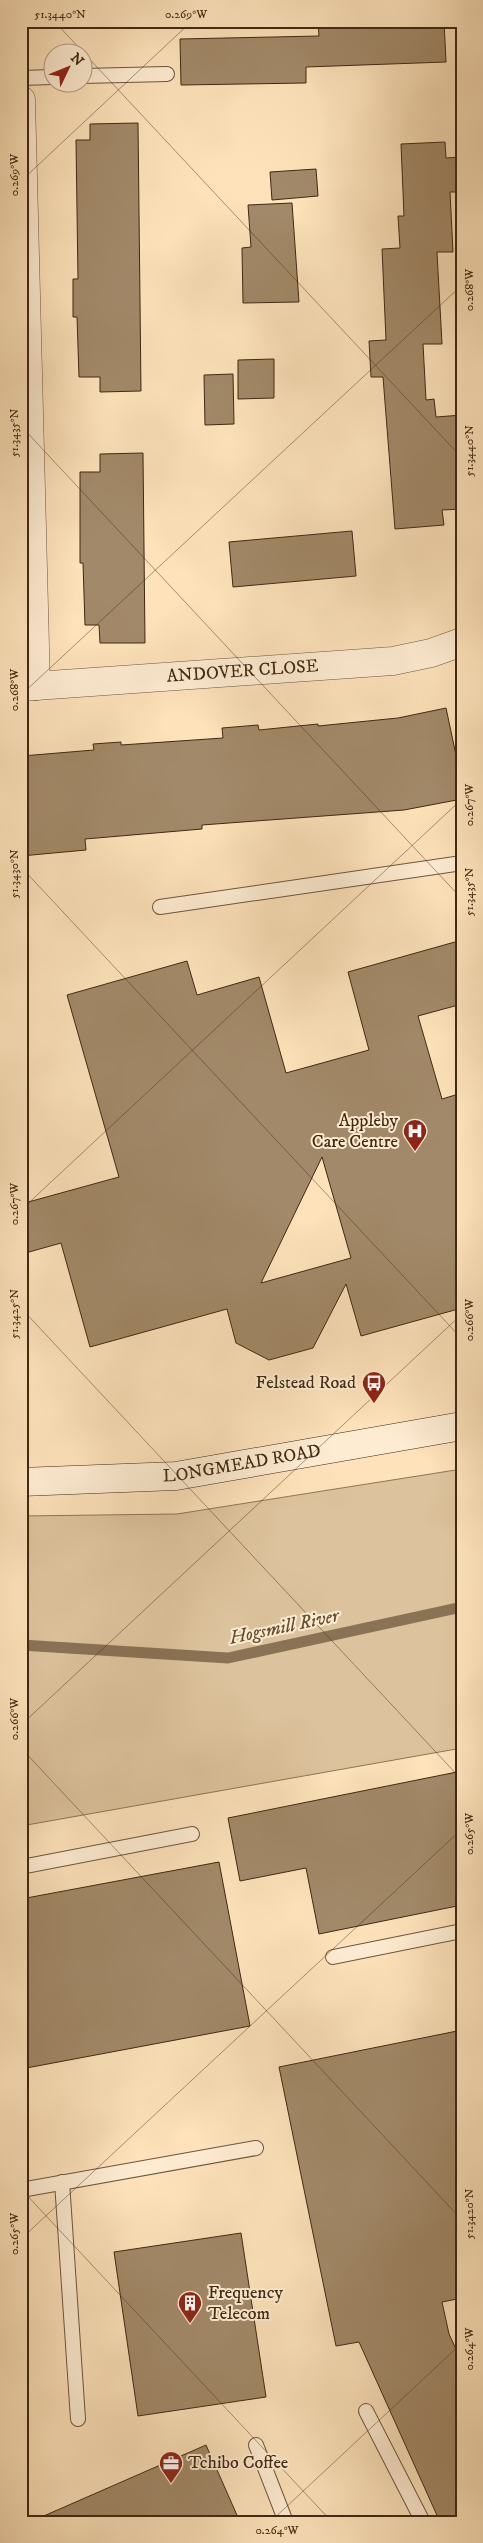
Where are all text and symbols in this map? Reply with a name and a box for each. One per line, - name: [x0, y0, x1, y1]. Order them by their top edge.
- text: 51.3440°N: [34, 7, 86, 22]
- text: 0.269°W: [165, 7, 208, 22]
- north arrow: [42, 42, 92, 92]
- text: N: [66, 49, 88, 71]
- text: 0.269°W: [7, 153, 22, 196]
- text: 0.268°W: [462, 268, 477, 311]
- text: 51.3435°N: [7, 408, 22, 457]
- text: 51.3440°N: [462, 425, 477, 477]
- street label: ANDOVER CLOSE: [166, 655, 319, 688]
- text: 0.268°W: [7, 668, 22, 711]
- text: 0.267°W: [462, 783, 477, 826]
- text: 51.3430°N: [7, 849, 22, 899]
- text: 51.3435°N: [462, 867, 477, 916]
- place label: Appleby Care Centre: [312, 1110, 398, 1153]
- hospital icon: Appleby Care Centre: [402, 1118, 428, 1152]
- text: 0.267°W: [7, 1182, 22, 1225]
- text: 51.3425°N: [7, 1289, 22, 1339]
- text: 0.266°W: [462, 1298, 477, 1341]
- bus stop icon: Felstead Road: [361, 1370, 387, 1404]
- place label: Felstead Road: [256, 1372, 356, 1394]
- street label: LONGMEAD ROAD: [162, 1440, 323, 1487]
- water label: Hogsmill River: [226, 1604, 343, 1650]
- text: 0.266°W: [7, 1697, 22, 1740]
- text: 0.265°W: [462, 1812, 477, 1855]
- text: 51.3420°N: [462, 2189, 477, 2239]
- text: 0.265°W: [7, 2212, 22, 2255]
- place label: Frequency Telecom: [208, 2282, 283, 2325]
- building icon: Frequency Telecom: [177, 2290, 203, 2324]
- text: 0.264°W: [462, 2326, 477, 2371]
- office icon: Tchibo Coffee: [158, 2450, 184, 2484]
- place label: Tchibo Coffee: [188, 2452, 288, 2474]
- text: 0.264°W: [255, 2523, 300, 2538]

